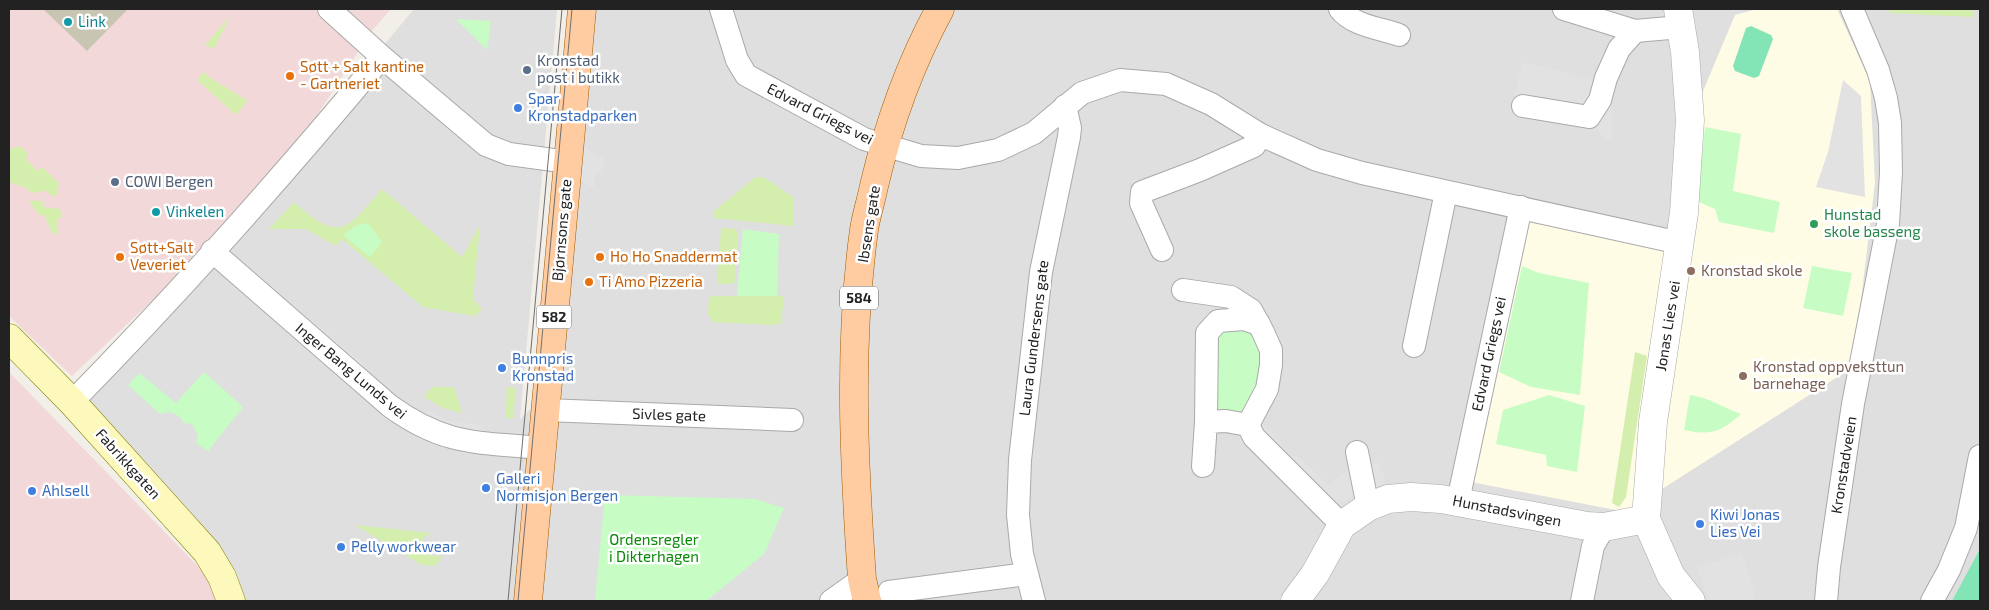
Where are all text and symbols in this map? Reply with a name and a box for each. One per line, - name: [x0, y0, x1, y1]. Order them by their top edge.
- place label: Link: [78, 12, 106, 30]
- marker: Link: [62, 16, 74, 28]
- place label: Kronstad post i butikk: [537, 51, 620, 86]
- place label: Søtt + Salt kantine - Gartneriet: [300, 57, 424, 92]
- marker: Kronstad post i butikk: [521, 64, 533, 76]
- marker: Søtt + Salt kantine - Gartneriet: [284, 70, 296, 82]
- street label: Edvard Griegs vei: [764, 79, 877, 148]
- place label: Spar Kronstadparken: [528, 89, 637, 124]
- marker: Spar Kronstadparken: [512, 102, 524, 114]
- place label: COWI Bergen: [125, 172, 213, 190]
- marker: COWI Bergen: [109, 176, 121, 188]
- street label: Bjørnsons gate: [548, 178, 575, 282]
- street label: Ibsens gate: [853, 184, 883, 264]
- place label: Vinkelen: [166, 202, 224, 220]
- place label: Hunstad skole basseng: [1824, 205, 1921, 240]
- marker: Vinkelen: [150, 206, 162, 218]
- marker: Hunstad skole basseng: [1808, 218, 1820, 230]
- place label: Søtt+Salt Veveriet: [130, 238, 194, 273]
- place label: Ho Ho Snaddermat: [610, 247, 738, 265]
- marker: Søtt+Salt Veveriet: [114, 251, 126, 263]
- marker: Ho Ho Snaddermat: [594, 251, 606, 263]
- street label: Laura Gundersens gate: [1015, 259, 1052, 417]
- place label: Kronstad skole: [1701, 261, 1803, 279]
- marker: Kronstad skole: [1685, 265, 1697, 277]
- place label: Ti Amo Pizzeria: [599, 272, 703, 290]
- marker: Ti Amo Pizzeria: [583, 276, 595, 288]
- street label: Jonas Lies vei: [1651, 279, 1683, 372]
- road number: 584: [840, 286, 878, 310]
- street label: Edvard Griegs vei: [1467, 295, 1509, 413]
- road number: 582: [536, 306, 572, 328]
- street label: Inger Bang Lunds vei: [292, 318, 411, 422]
- place label: Bunnpris Kronstad: [512, 349, 574, 384]
- place label: Kronstad oppveksttun barnehage: [1753, 357, 1904, 392]
- marker: Bunnpris Kronstad: [496, 362, 508, 374]
- marker: Kronstad oppveksttun barnehage: [1737, 370, 1749, 382]
- street label: Sivles gate: [632, 404, 706, 424]
- street label: Kronstadveien: [1826, 415, 1860, 515]
- street label: Fabrikkgaten: [92, 424, 165, 502]
- place label: Galleri Normisjon Bergen: [496, 469, 618, 505]
- place label: Ahlsell: [42, 481, 90, 499]
- marker: Galleri Normisjon Bergen: [480, 482, 492, 494]
- marker: Ahlsell: [26, 485, 38, 497]
- street label: Hunstadsvingen: [1451, 491, 1563, 529]
- place label: Kiwi Jonas Lies Vei: [1710, 505, 1780, 540]
- marker: Kiwi Jonas Lies Vei: [1694, 518, 1706, 530]
- park label: Ordensregler i Dikterhagen: [609, 530, 699, 565]
- place label: Pelly workwear: [351, 537, 456, 555]
- marker: Pelly workwear: [335, 541, 347, 553]

